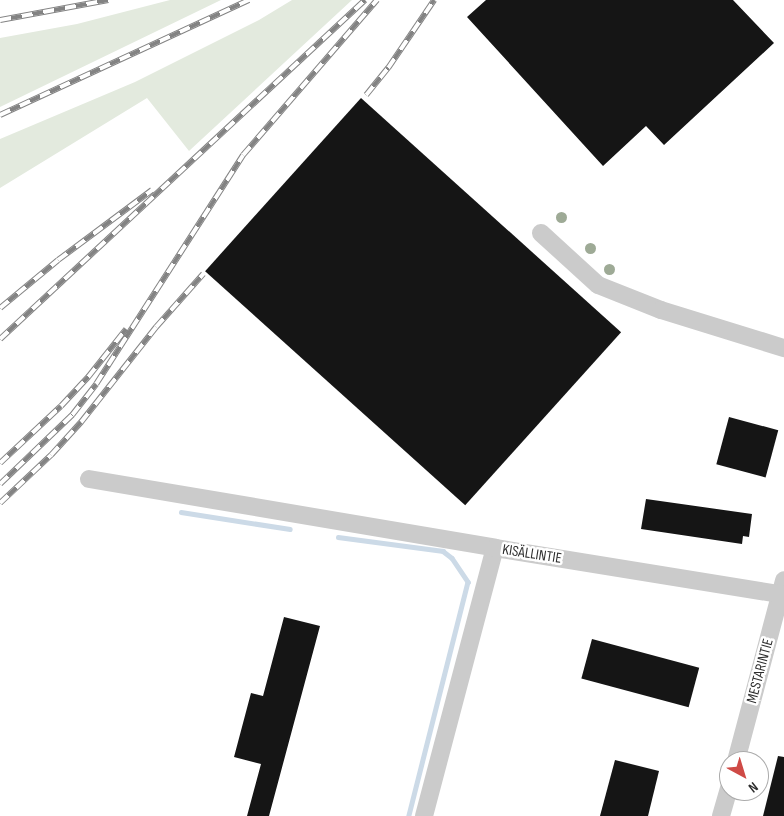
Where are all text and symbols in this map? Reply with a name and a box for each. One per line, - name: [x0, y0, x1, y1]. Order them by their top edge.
- street label: KISÄLLINTIE: [501, 540, 563, 568]
- street label: MESTARINTIE: [743, 637, 777, 705]
- north arrow: [719, 751, 769, 801]
- text: N: [745, 778, 761, 796]

